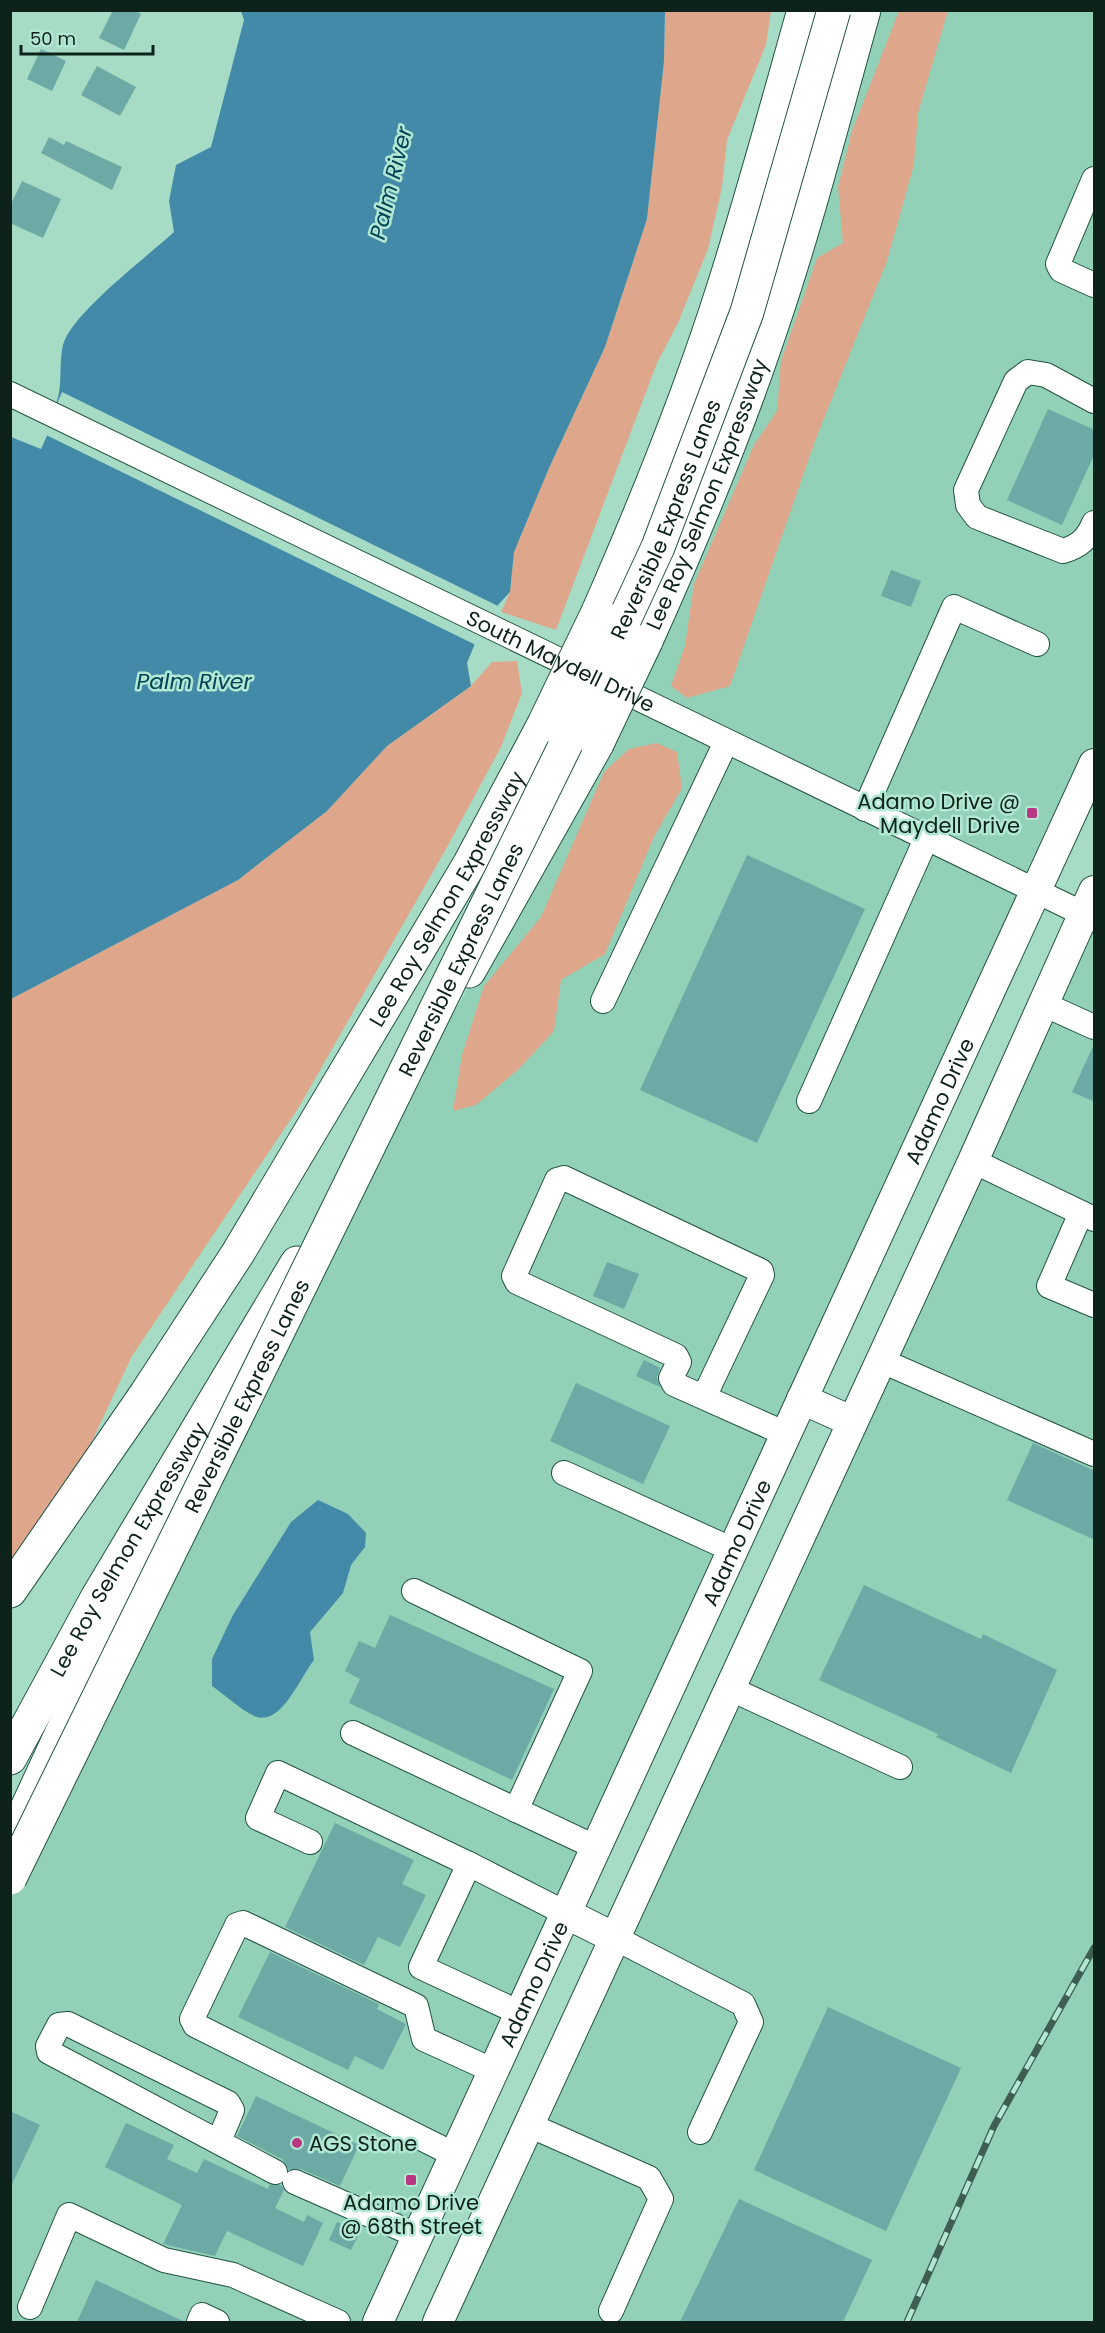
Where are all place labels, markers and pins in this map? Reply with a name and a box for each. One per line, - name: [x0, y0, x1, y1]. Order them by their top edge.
- place label: Adamo Drive @ Maydell Drive: [857, 787, 1020, 840]
- marker: Adamo Drive @ Maydell Drive: [1025, 806, 1039, 820]
- place label: AGS Stone: [309, 2129, 417, 2158]
- marker: AGS Stone: [290, 2136, 304, 2150]
- marker: Adamo Drive @ 68th Street: [404, 2173, 418, 2187]
- place label: Adamo Drive @ 68th Street: [340, 2188, 482, 2241]

